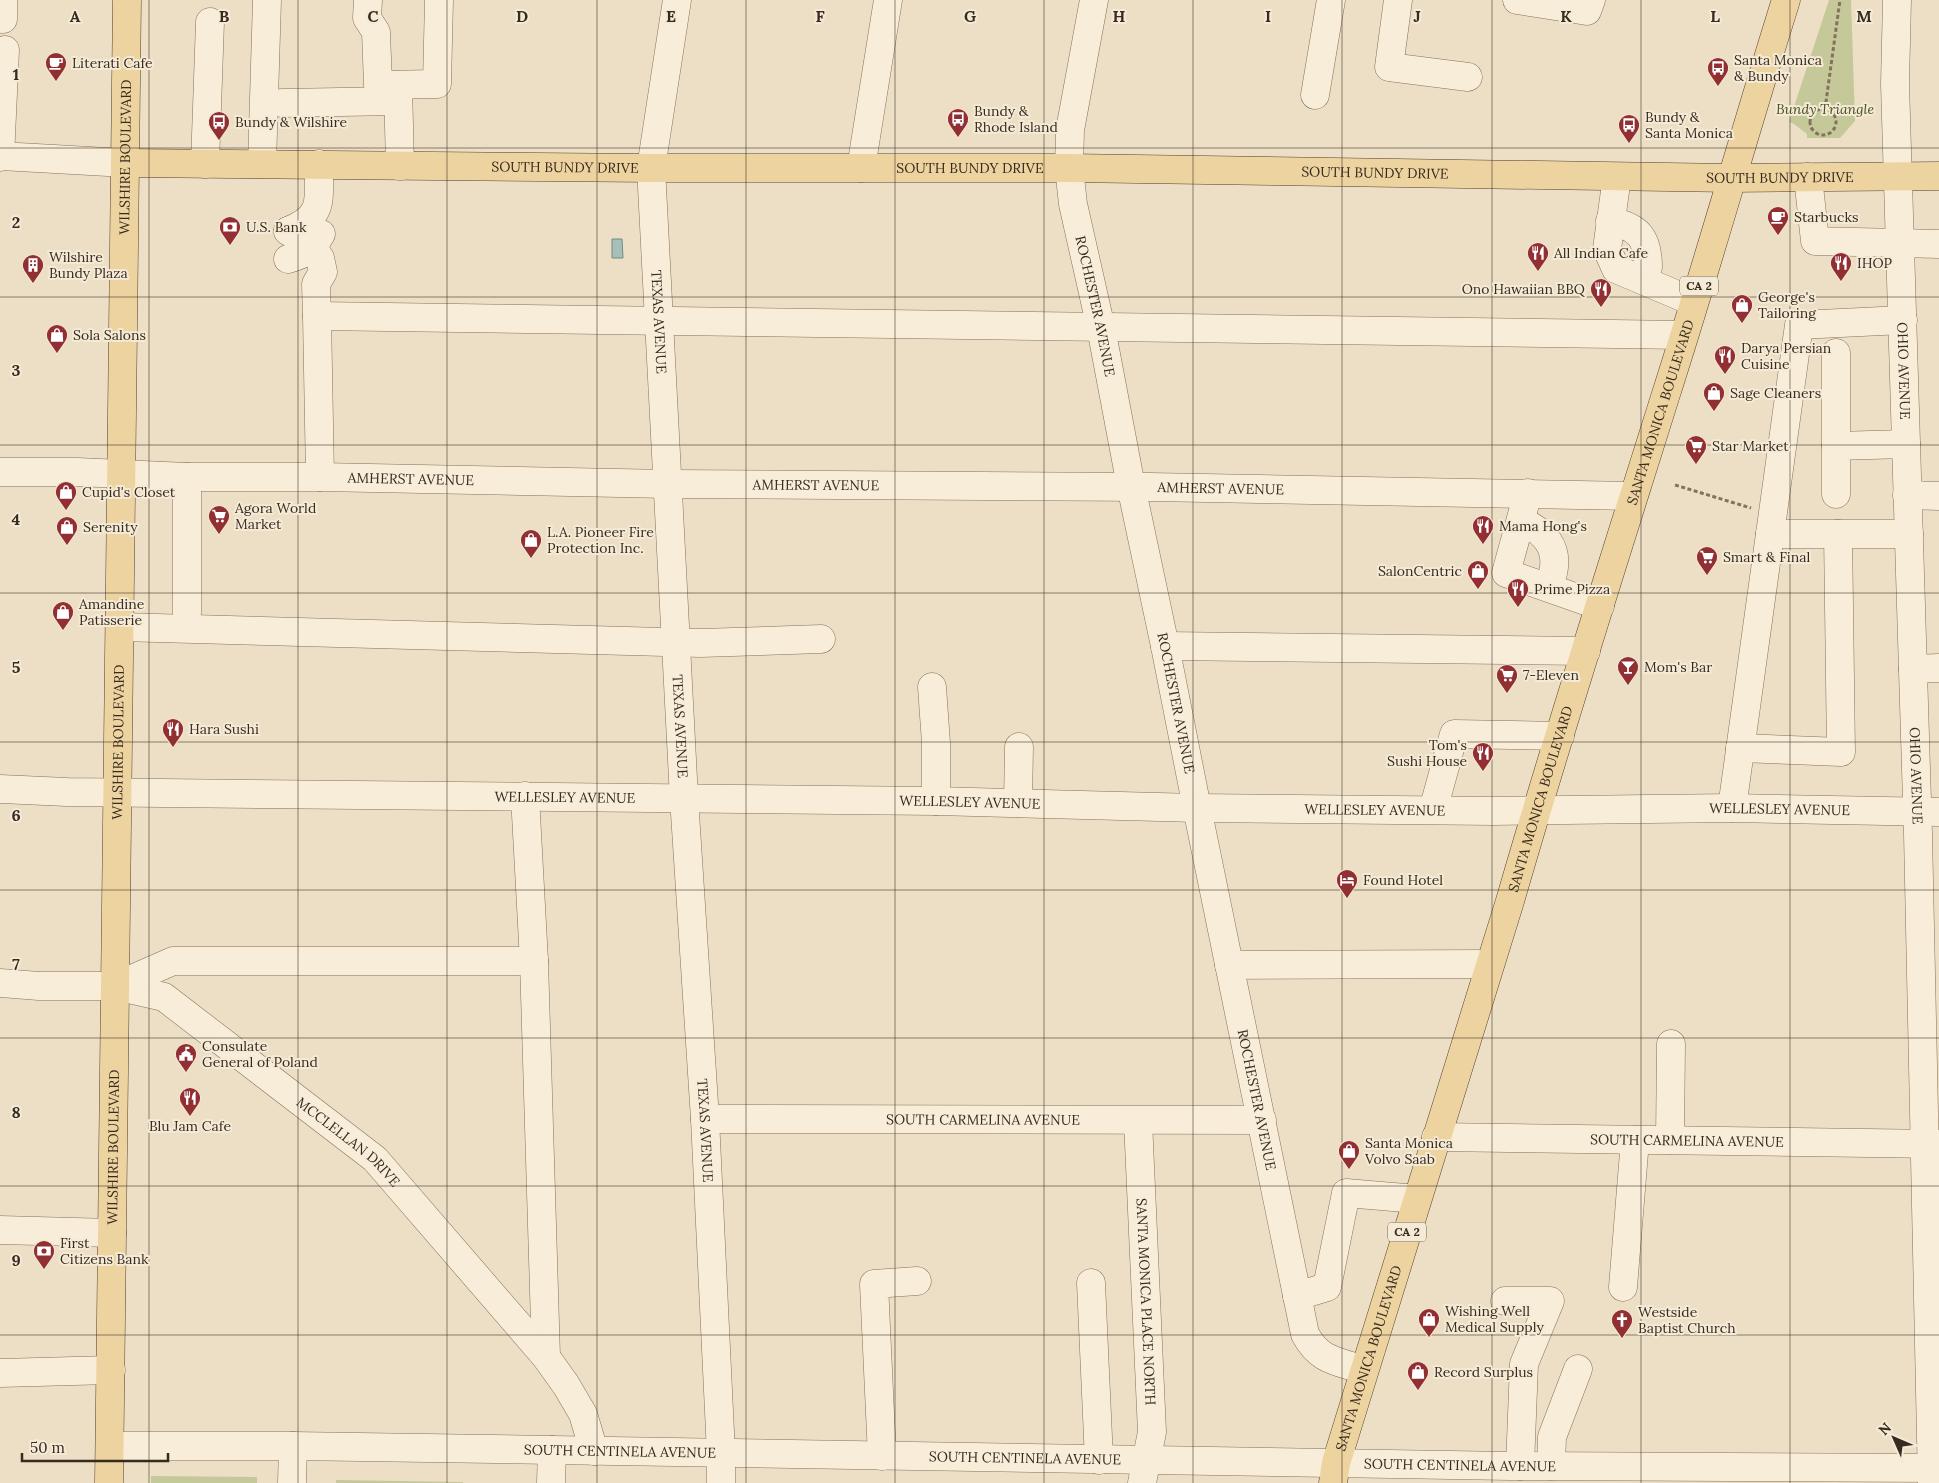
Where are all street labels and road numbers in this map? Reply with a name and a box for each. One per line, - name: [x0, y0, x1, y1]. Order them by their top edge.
- street label: WILSHIRE BOULEVARD: [115, 79, 135, 235]
- street label: SOUTH BUNDY DRIVE: [491, 157, 639, 177]
- street label: SOUTH BUNDY DRIVE: [896, 159, 1044, 177]
- street label: SOUTH BUNDY DRIVE: [1301, 163, 1449, 183]
- street label: SOUTH BUNDY DRIVE: [1706, 168, 1854, 187]
- street label: ROCHESTER AVENUE: [1071, 234, 1119, 378]
- street label: TEXAS AVENUE: [647, 269, 671, 374]
- road number: CA 2: [1680, 276, 1718, 296]
- street label: SANTA MONICA BOULEVARD: [1623, 317, 1698, 507]
- street label: OHIO AVENUE: [1893, 322, 1914, 420]
- street label: AMHERST AVENUE: [346, 469, 475, 489]
- street label: AMHERST AVENUE: [751, 476, 879, 494]
- street label: AMHERST AVENUE: [1156, 478, 1285, 498]
- street label: ROCHESTER AVENUE: [1153, 631, 1199, 775]
- street label: WILSHIRE BOULEVARD: [108, 664, 128, 820]
- street label: TEXAS AVENUE: [669, 674, 692, 779]
- street label: SANTA MONICA BOULEVARD: [1504, 704, 1577, 894]
- street label: OHIO AVENUE: [1906, 727, 1927, 825]
- street label: WELLESLEY AVENUE: [494, 787, 636, 807]
- street label: WELLESLEY AVENUE: [899, 792, 1041, 813]
- street label: WELLESLEY AVENUE: [1709, 799, 1851, 819]
- street label: WELLESLEY AVENUE: [1304, 800, 1446, 820]
- street label: ROCHESTER AVENUE: [1234, 1028, 1280, 1172]
- street label: WILSHIRE BOULEVARD: [103, 1069, 123, 1225]
- street label: TEXAS AVENUE: [693, 1078, 717, 1183]
- street label: MCCLELLAN DRIVE: [293, 1093, 404, 1191]
- street label: SOUTH CARMELINA AVENUE: [886, 1110, 1080, 1129]
- street label: SOUTH CARMELINA AVENUE: [1590, 1130, 1784, 1151]
- street label: SANTA MONICA PLACE NORTH: [1132, 1198, 1160, 1406]
- road number: CA 2: [1388, 1222, 1426, 1242]
- street label: SANTA MONICA BOULEVARD: [1331, 1263, 1406, 1453]
- street label: SOUTH CENTINELA AVENUE: [524, 1441, 716, 1462]
- street label: SOUTH CENTINELA AVENUE: [929, 1447, 1121, 1469]
- street label: SOUTH CENTINELA AVENUE: [1364, 1455, 1556, 1475]

